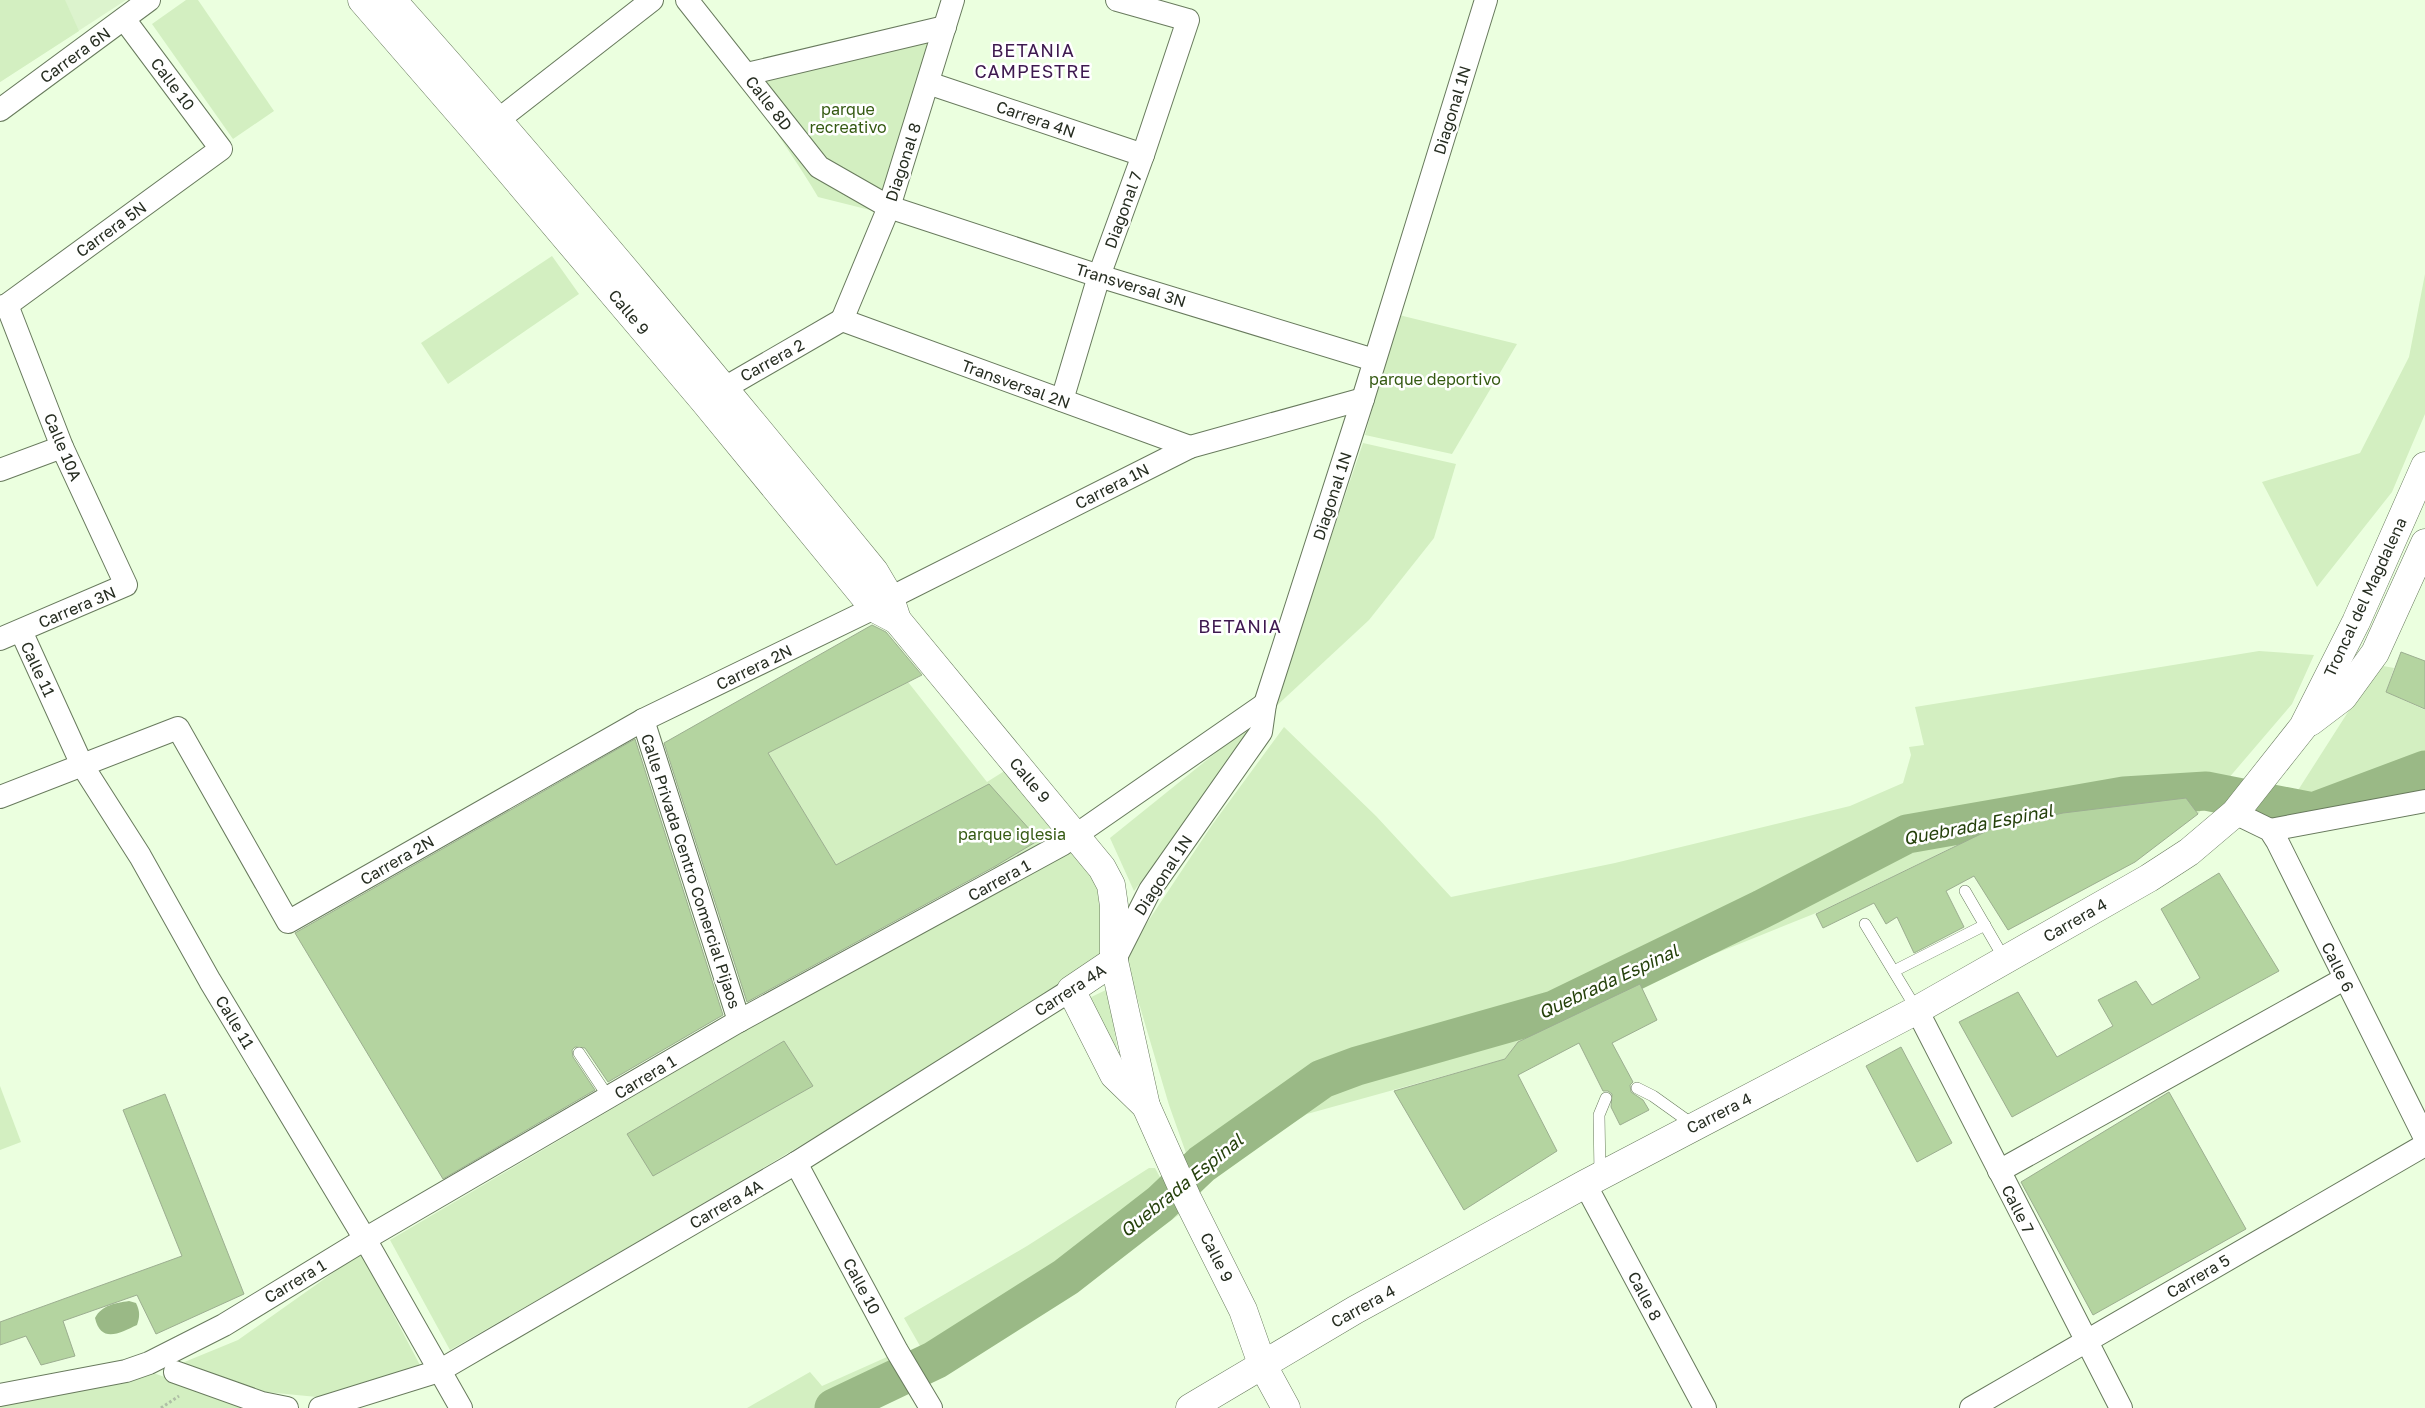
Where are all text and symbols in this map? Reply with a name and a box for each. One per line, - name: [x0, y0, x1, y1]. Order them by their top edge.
- street label: Carrera 6N: [36, 23, 114, 87]
- district label: BETANIA CAMPESTRE: [975, 39, 1091, 82]
- street label: Calle 10: [147, 54, 199, 114]
- street label: Diagonal 1N: [1429, 63, 1475, 157]
- street label: Calle 8D: [741, 72, 797, 134]
- street label: Carrera 4N: [994, 96, 1078, 142]
- park label: parque recreativo: [809, 99, 887, 137]
- street label: Diagonal 8: [881, 120, 925, 204]
- street label: Diagonal 7: [1100, 169, 1146, 251]
- street label: Carrera 5N: [72, 197, 150, 261]
- street label: Transversal 3N: [1073, 259, 1189, 311]
- street label: Calle 9: [604, 285, 654, 339]
- street label: Carrera 2: [737, 334, 807, 386]
- street label: Transversal 2N: [959, 355, 1073, 413]
- park label: parque deportivo: [1369, 369, 1501, 389]
- street label: Calle 10A: [40, 410, 86, 484]
- street label: Diagonal 1N: [1308, 449, 1356, 543]
- street label: Carrera 1N: [1072, 459, 1152, 513]
- street label: Troncal del Magdalena: [2319, 514, 2411, 680]
- street label: Carrera 3N: [35, 582, 119, 632]
- district label: BETANIA: [1198, 615, 1282, 637]
- street label: Calle 11: [17, 638, 60, 700]
- street label: Carrera 2N: [713, 640, 795, 694]
- street label: Calle Privada Centro Comercial Pijaos: [637, 731, 745, 1011]
- street label: Calle 9: [1005, 753, 1055, 807]
- water label: Quebrada Espinal: [1901, 798, 2056, 849]
- park label: parque iglesia: [958, 824, 1066, 844]
- street label: Carrera 2N: [356, 831, 438, 889]
- street label: Diagonal 1N: [1130, 831, 1196, 919]
- street label: Carrera 1: [964, 855, 1034, 905]
- street label: Carrera 4: [2040, 894, 2110, 946]
- water label: Quebrada Espinal: [1535, 938, 1683, 1023]
- street label: Calle 6: [2317, 939, 2359, 995]
- street label: Carrera 4A: [1031, 959, 1110, 1020]
- street label: Calle 11: [211, 992, 259, 1053]
- street label: Carrera 1: [611, 1051, 680, 1103]
- street label: Carrera 4: [1683, 1088, 1755, 1138]
- water label: Quebrada Espinal: [1115, 1128, 1248, 1241]
- street label: Carrera 4A: [686, 1175, 766, 1233]
- street label: Calle 7: [1997, 1181, 2039, 1237]
- street label: Calle 9: [1196, 1229, 1238, 1285]
- street label: Carrera 5: [2163, 1250, 2233, 1302]
- street label: Calle 10: [839, 1254, 885, 1318]
- street label: Carrera 1: [261, 1255, 330, 1307]
- street label: Calle 8: [1624, 1268, 1666, 1324]
- street label: Carrera 4: [1327, 1280, 1399, 1332]

